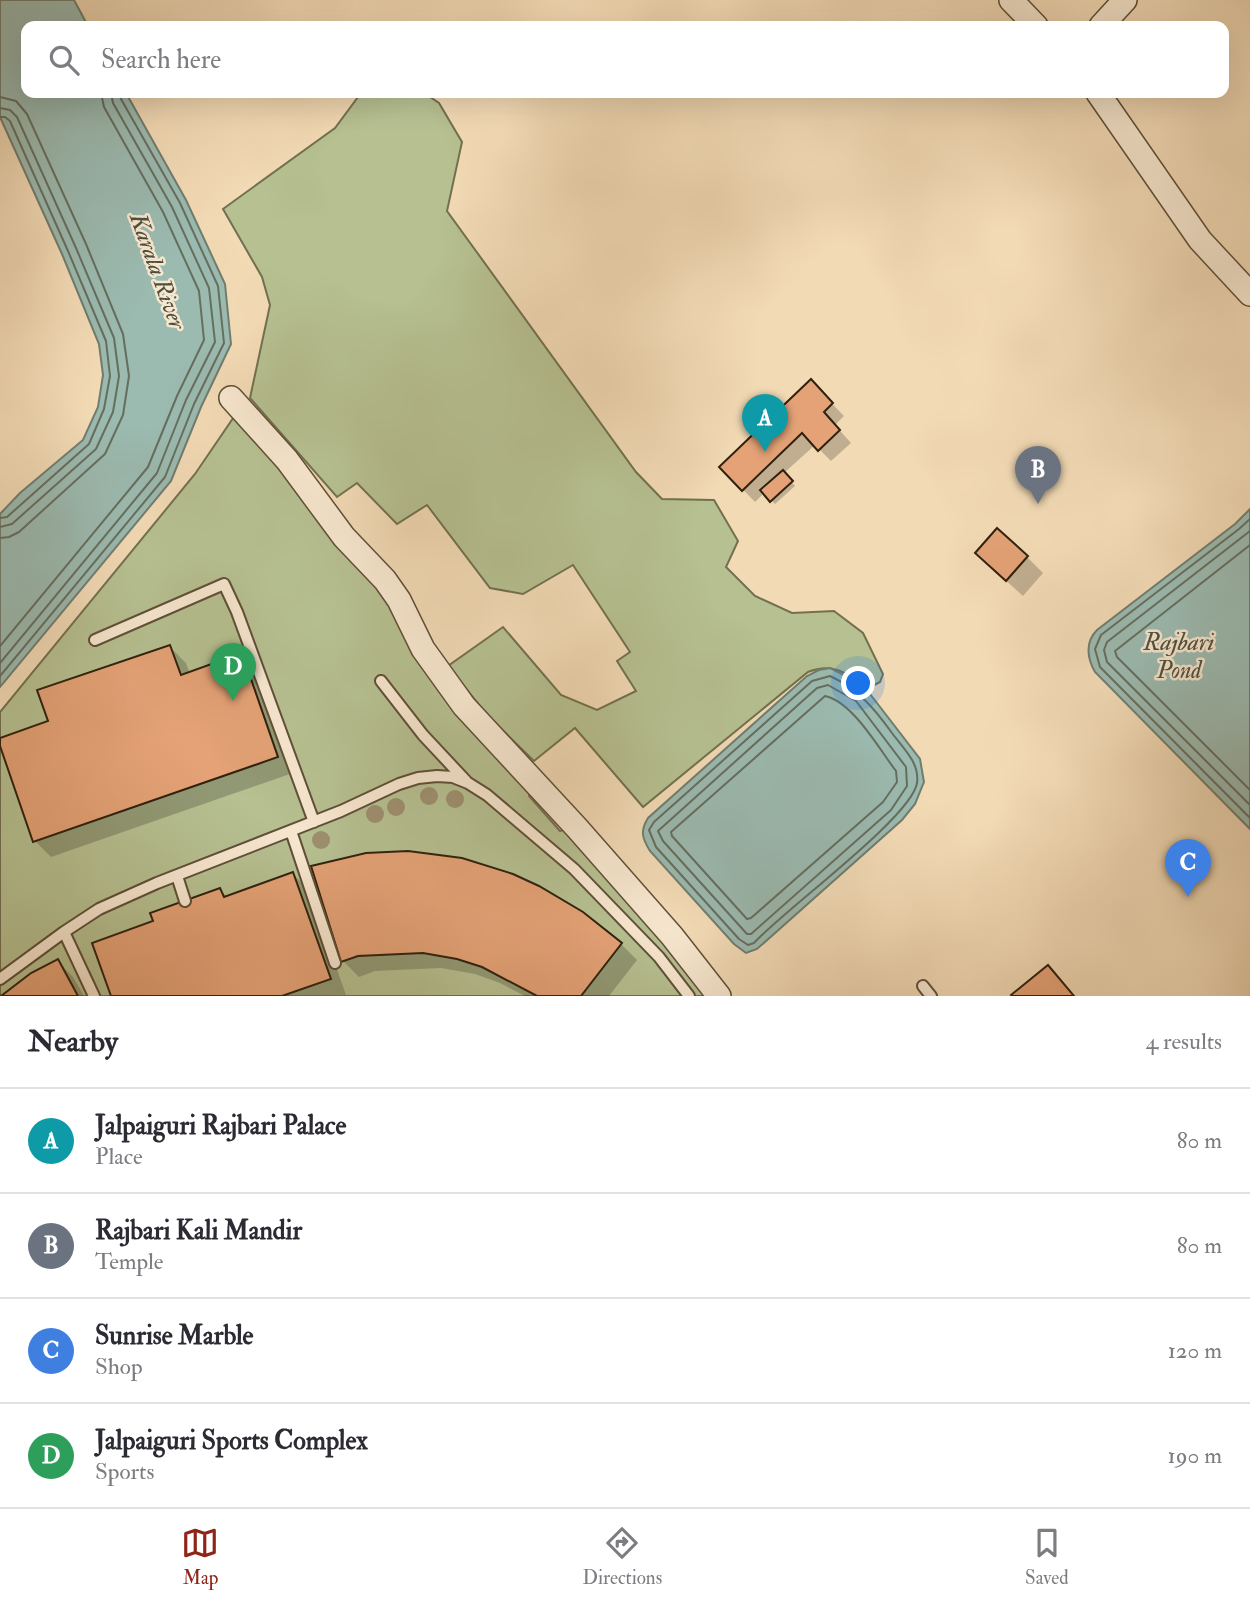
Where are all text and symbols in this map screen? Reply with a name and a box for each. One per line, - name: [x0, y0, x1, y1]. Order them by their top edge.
- search box: [21, 21, 1229, 98]
- icon: search: [45, 41, 83, 79]
- text: Search here: [101, 44, 221, 76]
- water label: Karala River: [122, 208, 193, 335]
- pin: A: [742, 394, 788, 452]
- pin: B: [1015, 446, 1061, 504]
- water label: Rajbari Pond: [1143, 627, 1215, 686]
- pin: D: [210, 643, 256, 701]
- your location: [841, 666, 875, 700]
- pin: C: [1165, 839, 1211, 897]
- text: Nearby: [28, 1023, 118, 1060]
- text: 4 results: [1146, 1027, 1222, 1056]
- text: Jalpaiguri Rajbari Palace: [95, 1110, 346, 1142]
- text: A: [44, 1126, 58, 1155]
- text: 80 m: [1177, 1126, 1222, 1155]
- text: Place: [95, 1142, 143, 1171]
- text: Rajbari Kali Mandir: [95, 1215, 302, 1247]
- text: B: [43, 1231, 59, 1260]
- text: 80 m: [1177, 1231, 1222, 1260]
- text: Temple: [95, 1247, 163, 1276]
- text: Sunrise Marble: [95, 1320, 253, 1352]
- text: C: [43, 1336, 59, 1365]
- text: 120 m: [1168, 1336, 1222, 1365]
- text: Shop: [95, 1352, 143, 1381]
- text: Jalpaiguri Sports Complex: [95, 1425, 368, 1457]
- text: D: [42, 1441, 60, 1470]
- text: 190 m: [1168, 1441, 1222, 1470]
- text: Sports: [95, 1457, 154, 1486]
- tab: Map: [181, 1524, 219, 1590]
- tab: Directions: [582, 1524, 662, 1590]
- tab: Saved: [1025, 1524, 1069, 1590]

